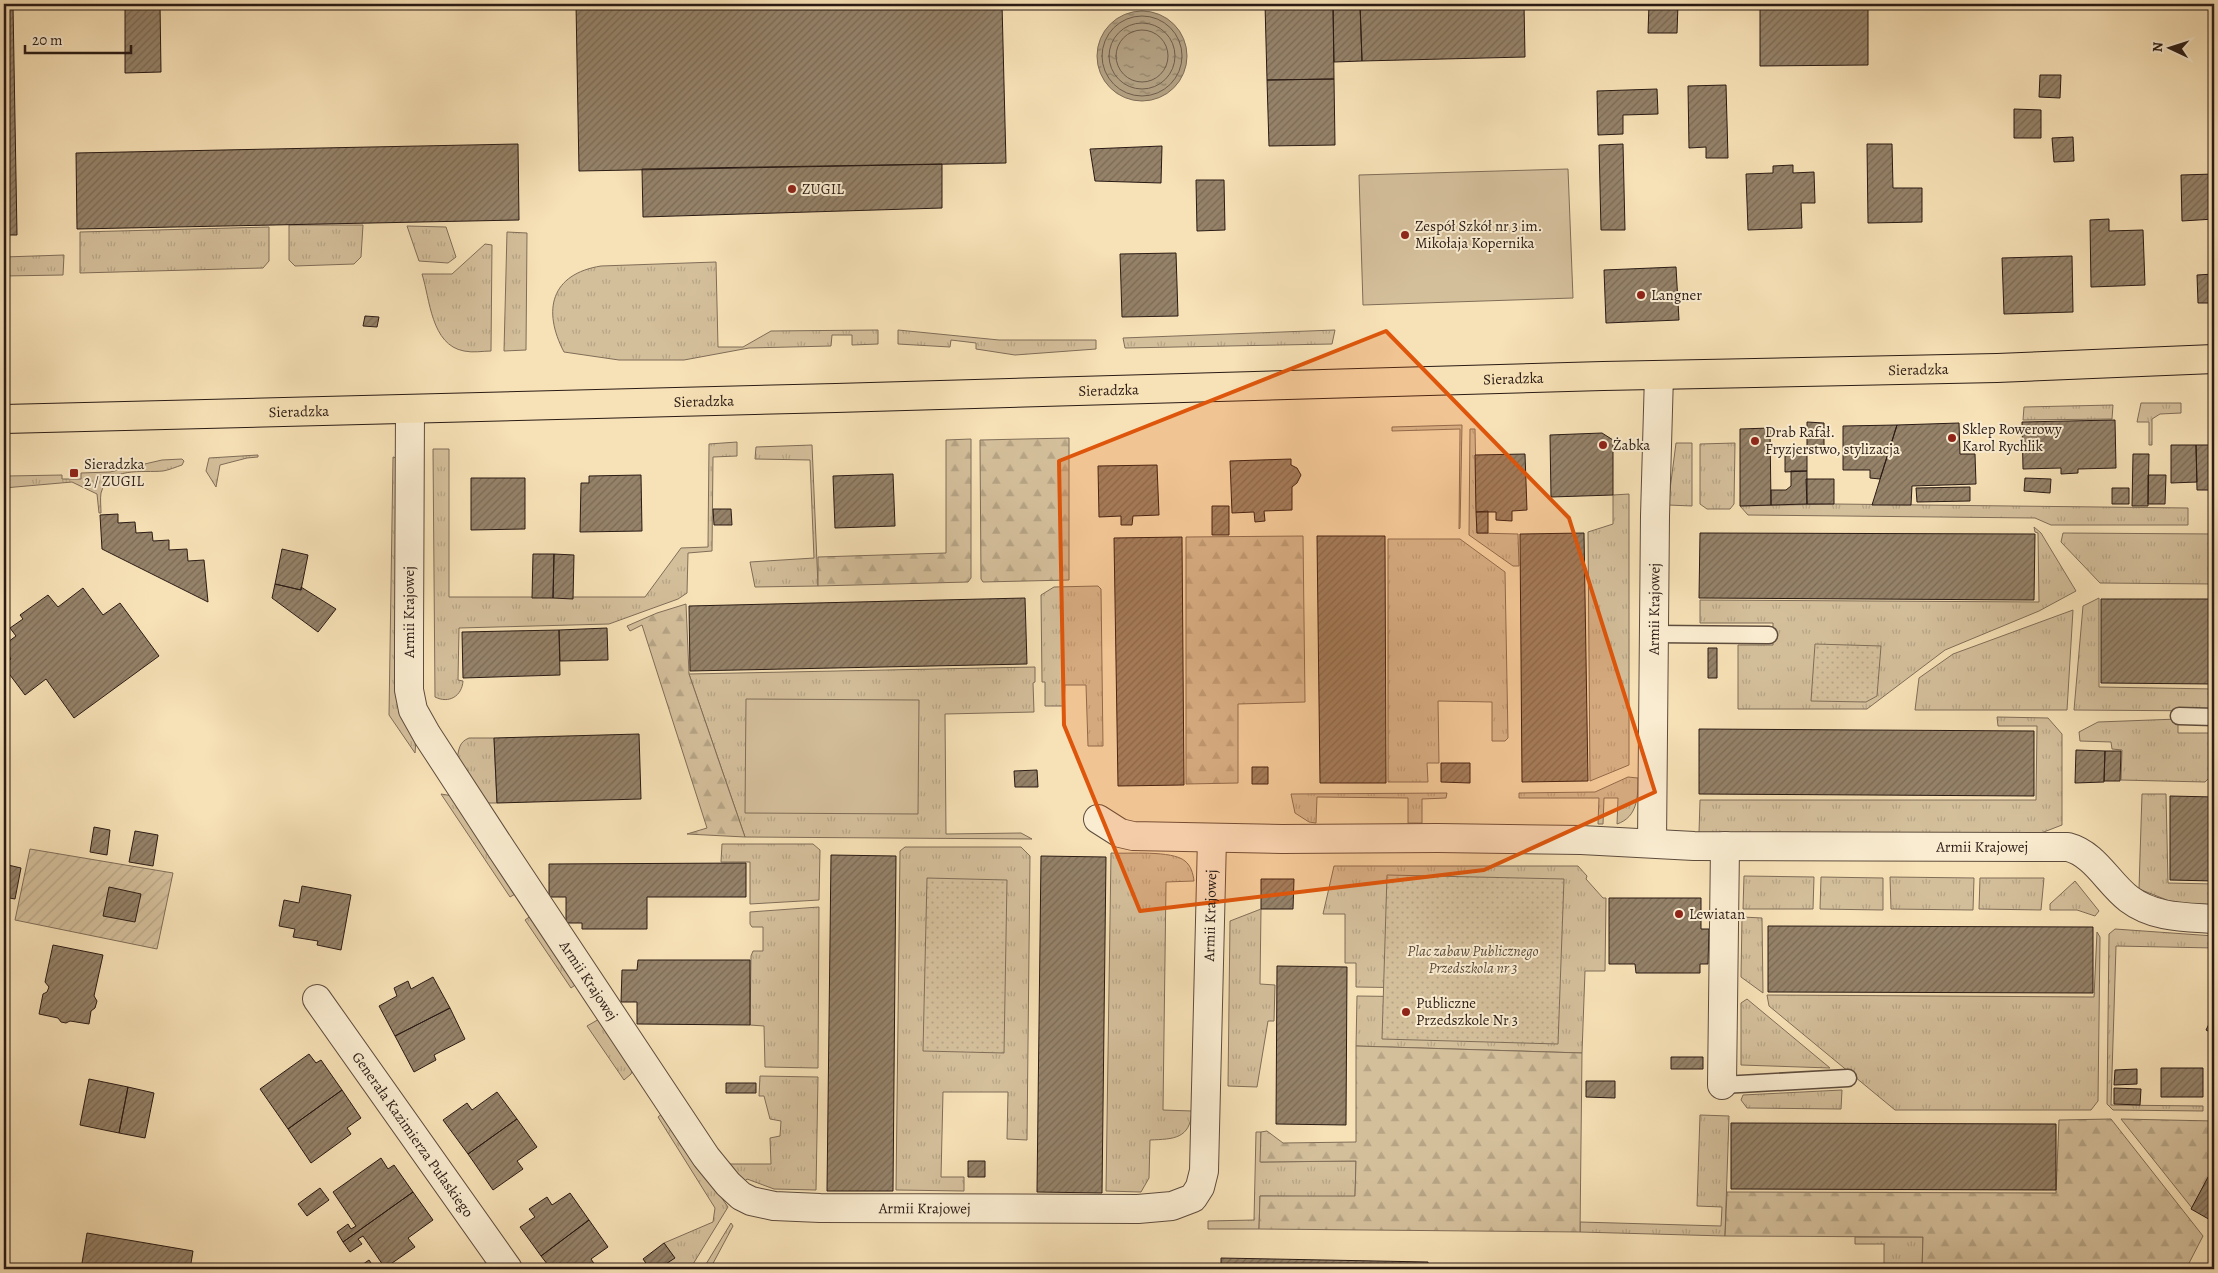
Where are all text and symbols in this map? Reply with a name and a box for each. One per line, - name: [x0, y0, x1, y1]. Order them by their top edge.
- scale bar: [25, 22, 131, 54]
- north arrow: [2146, 22, 2196, 72]
- text: 20 m: [32, 30, 63, 50]
- text: N: [2148, 41, 2167, 53]
- place label: ZUGIL: [802, 179, 844, 199]
- marker: ZUGIL: [786, 183, 798, 195]
- place label: Zespół Szkół nr 3 im. Mikołaja Kopernika: [1415, 216, 1542, 253]
- marker: Zespół Szkół nr 3 im. Mikołaja Kopernika: [1399, 229, 1411, 241]
- place label: Langner: [1651, 285, 1702, 305]
- marker: Langner: [1635, 289, 1647, 301]
- street label: Sieradzka: [1888, 359, 1949, 380]
- street label: Sieradzka: [1483, 368, 1544, 389]
- street label: Sieradzka: [1078, 379, 1139, 401]
- street label: Sieradzka: [673, 391, 734, 412]
- street label: Sieradzka: [268, 401, 329, 422]
- place label: Sklep Rowerowy Karol Rychlik: [1962, 419, 2062, 456]
- place label: Drab Rafał. Fryzjerstwo, stylizacja: [1765, 422, 1900, 459]
- marker: Sklep Rowerowy Karol Rychlik: [1946, 432, 1958, 444]
- place label: Żabka: [1613, 435, 1650, 455]
- marker: Drab Rafał. Fryzjerstwo, stylizacja: [1749, 435, 1761, 447]
- marker: Żabka: [1597, 439, 1609, 451]
- place label: Sieradzka 2 / ZUGIL: [84, 454, 144, 491]
- marker: Sieradzka 2 / ZUGIL: [68, 467, 80, 479]
- street label: Armii Krajowej: [1644, 563, 1665, 656]
- street label: Armii Krajowej: [399, 566, 419, 659]
- street label: Armii Krajowej: [1935, 837, 2028, 857]
- street label: Armii Krajowej: [1199, 869, 1221, 963]
- place label: Lewiatan: [1689, 904, 1745, 924]
- marker: Lewiatan: [1673, 908, 1685, 920]
- street label: Armii Krajowej: [554, 936, 622, 1024]
- park label: Plac zabaw Publicznego Przedszkola nr 3: [1407, 941, 1539, 978]
- place label: Publiczne Przedszkole Nr 3: [1416, 993, 1518, 1030]
- marker: Publiczne Przedszkole Nr 3: [1400, 1006, 1412, 1018]
- street label: Generała Kazimierza Pułaskiego: [347, 1048, 478, 1221]
- street label: Armii Krajowej: [878, 1198, 971, 1218]

